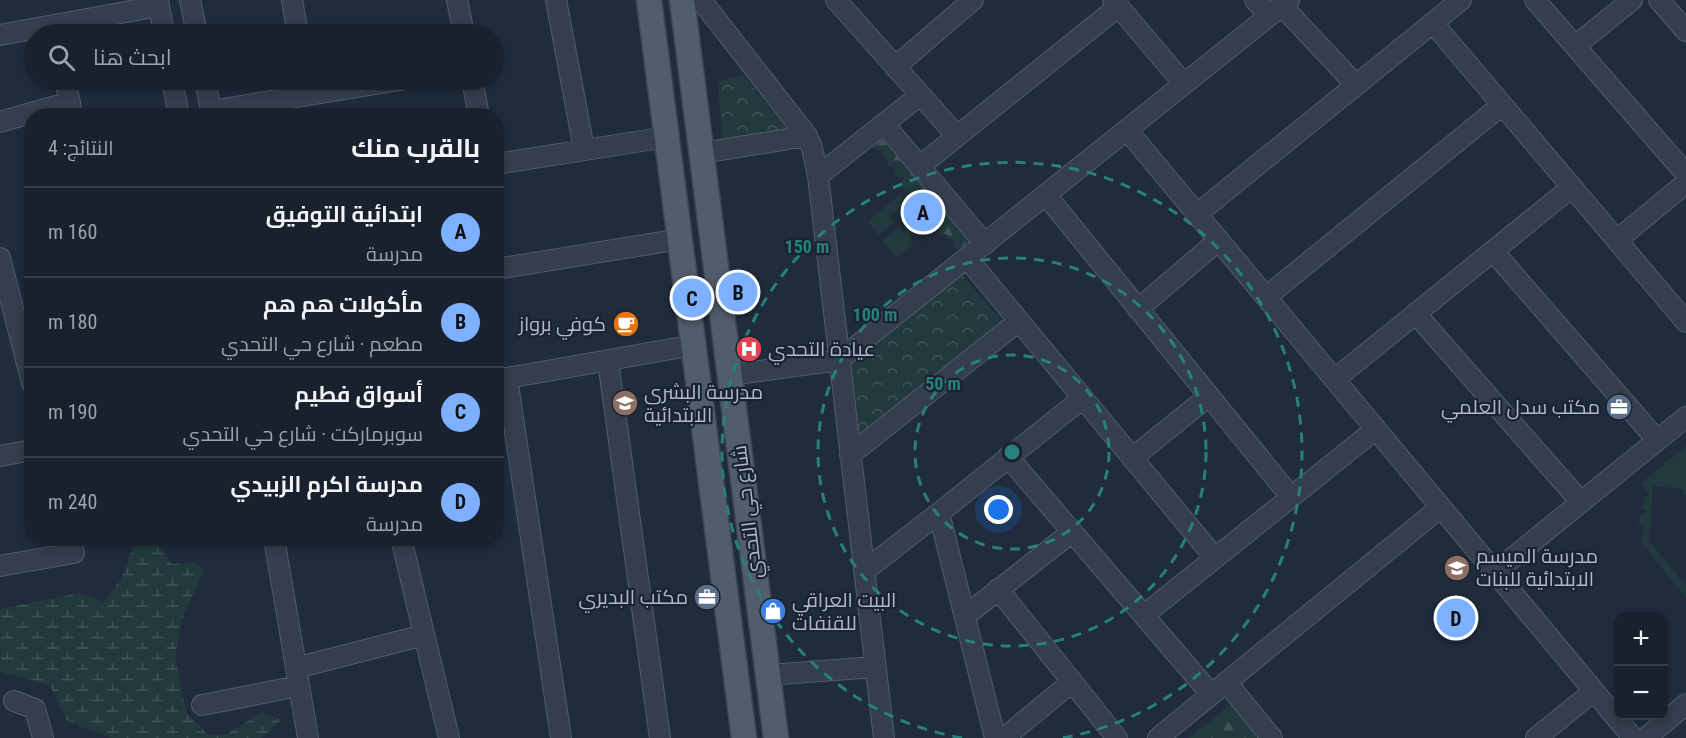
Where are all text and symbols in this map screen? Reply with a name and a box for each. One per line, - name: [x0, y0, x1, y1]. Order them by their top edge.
- search box: [24, 24, 504, 90]
- icon: search: [45, 41, 78, 74]
- text: ابحث هنا: [93, 45, 172, 70]
- text: بالقرب منك: [351, 133, 480, 163]
- text: النتائج: 4: [48, 136, 114, 160]
- pin: A: [904, 190, 942, 234]
- text: ابتدائية التوفيق: [266, 202, 423, 227]
- text: 160 m: [48, 220, 97, 244]
- text: A: [455, 220, 466, 244]
- text: 150 m: [785, 236, 829, 257]
- text: مدرسة: [366, 242, 423, 266]
- pin: B: [718, 270, 758, 314]
- pin: C: [672, 276, 712, 320]
- text: مأكولات هم هم: [263, 292, 423, 317]
- text: 100 m: [853, 304, 897, 325]
- cafe icon: كوفي برواز: [611, 309, 641, 339]
- text: 180 m: [48, 310, 97, 334]
- text: B: [455, 310, 466, 334]
- place label: كوفي برواز: [518, 312, 606, 340]
- text: مطعم · شارع حي التحدي: [221, 332, 423, 356]
- hospital icon: عيادة التحدي: [734, 334, 764, 364]
- place label: عيادة التحدي: [768, 337, 875, 365]
- text: 50 m: [925, 373, 961, 394]
- place label: مدرسة البشرى الابتدائية: [644, 380, 763, 427]
- text: أسواق فطيم: [294, 382, 423, 407]
- school or university icon: مدرسة البشرى الابتدائية: [610, 388, 640, 418]
- office icon: مكتب سدل العلمي: [1604, 392, 1634, 422]
- place label: مكتب سدل العلمي: [1441, 395, 1600, 423]
- text: 190 m: [48, 400, 97, 424]
- text: C: [455, 400, 466, 424]
- text: سوبرماركت · شارع حي التحدي: [183, 422, 423, 446]
- centre of rings: [1002, 442, 1022, 462]
- street label: شارع حي التحدي: [727, 443, 771, 580]
- text: مدرسة اكرم الزبيدي: [231, 472, 423, 497]
- text: 240 m: [48, 490, 97, 514]
- text: D: [455, 490, 466, 514]
- your location: [984, 495, 1013, 524]
- text: مدرسة: [366, 512, 423, 536]
- place label: مدرسة الميسم الابتدائية للبنات: [1476, 544, 1598, 591]
- school or university icon: مدرسة الميسم الابتدائية للبنات: [1442, 553, 1472, 583]
- office icon: مكتب البديري: [692, 582, 722, 612]
- place label: مكتب البديري: [578, 585, 688, 613]
- place label: البيت العراقي للقنفات: [792, 588, 896, 635]
- shop icon: البيت العراقي للقنفات: [758, 596, 788, 626]
- pin: D: [1436, 596, 1476, 640]
- map controls: [1614, 612, 1668, 720]
- button: +: [1614, 612, 1668, 666]
- button: −: [1614, 666, 1668, 720]

